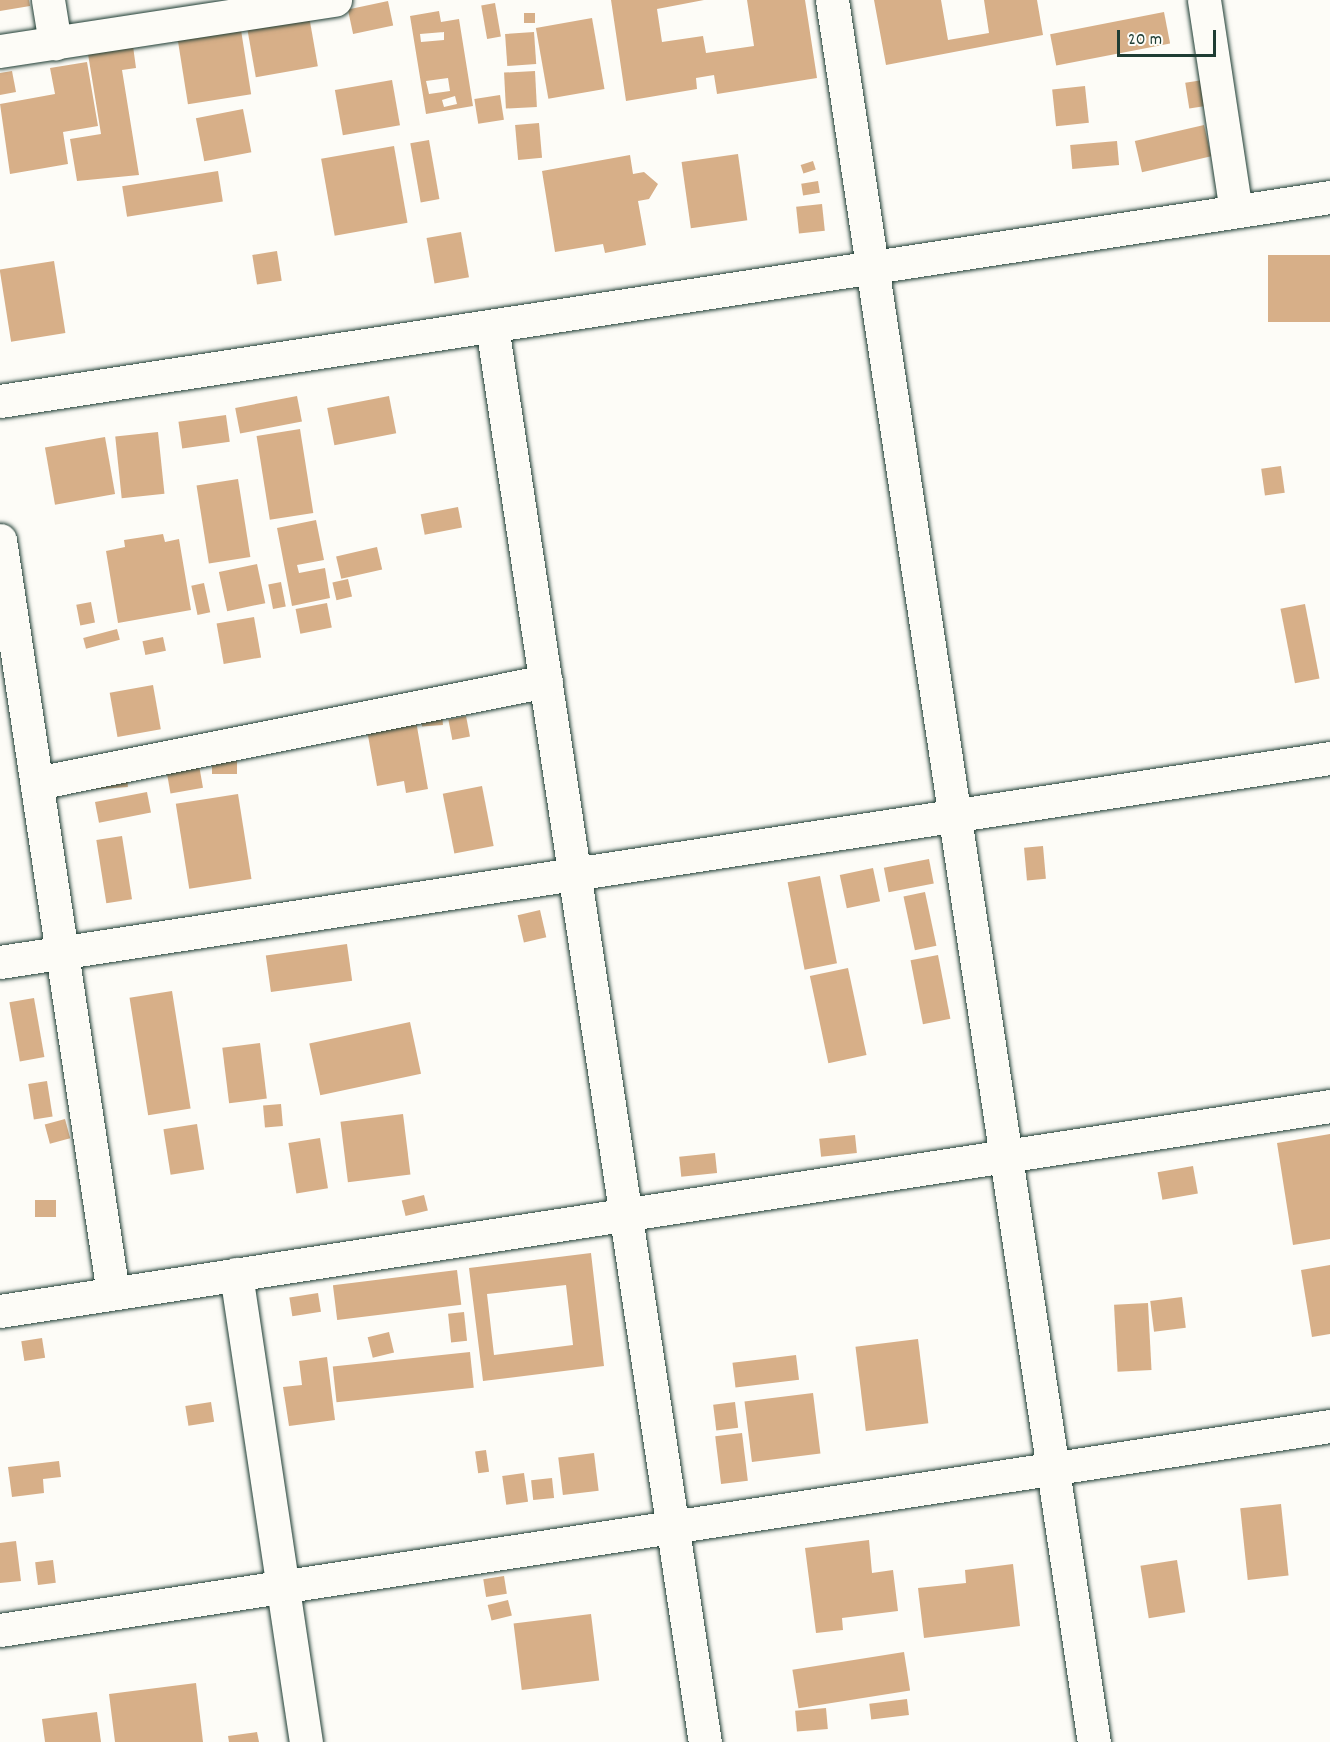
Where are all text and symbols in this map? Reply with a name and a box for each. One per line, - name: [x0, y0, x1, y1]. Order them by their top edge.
- scale bar: [1120, 18, 1219, 56]
- text: 20 m: [1128, 28, 1162, 53]

